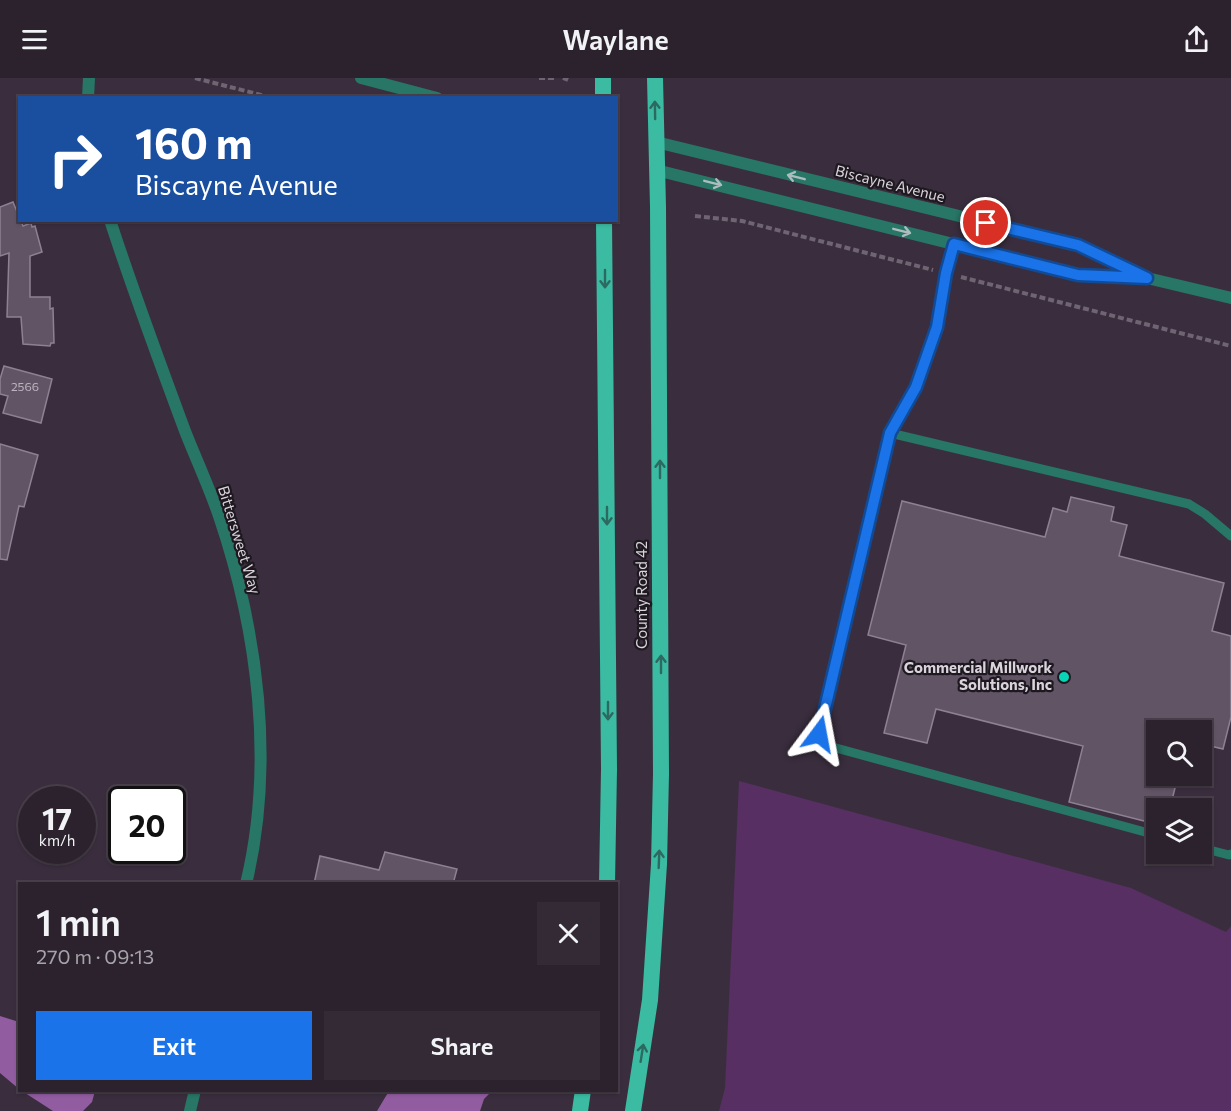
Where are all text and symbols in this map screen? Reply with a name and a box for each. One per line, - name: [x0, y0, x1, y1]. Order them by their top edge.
- icon: menu: [18, 23, 51, 56]
- text: Waylane: [562, 23, 669, 56]
- icon: share: [1180, 23, 1213, 56]
- one-way arrow: [649, 101, 661, 121]
- text: 160 m: [135, 116, 253, 168]
- icon: right: [36, 120, 114, 198]
- street label: Biscayne Avenue: [833, 161, 947, 205]
- text: Biscayne Avenue: [135, 168, 338, 201]
- one-way arrow: [787, 171, 806, 183]
- one-way arrow: [704, 177, 723, 189]
- pin: [960, 197, 1011, 248]
- icon: arrive: [969, 206, 1002, 239]
- one-way arrow: [893, 225, 912, 237]
- one-way arrow: [599, 268, 611, 288]
- house number: 2566: [11, 379, 39, 393]
- one-way arrow: [654, 460, 666, 480]
- street label: Bittersweet Way: [215, 483, 265, 596]
- one-way arrow: [601, 505, 612, 525]
- street label: County Road 42: [632, 541, 650, 649]
- one-way arrow: [655, 655, 667, 675]
- place label: Commercial Millwork Solutions, Inc: [904, 658, 1052, 693]
- marker: Commercial Millwork Solutions, Inc: [1057, 670, 1071, 684]
- one-way arrow: [602, 700, 614, 720]
- position arrow: [787, 702, 851, 766]
- map controls: [1146, 720, 1212, 864]
- button: search: [1146, 720, 1212, 786]
- speed limit sign: 20: [108, 786, 186, 864]
- button: layers: [1146, 798, 1212, 864]
- text: 17: [42, 799, 72, 836]
- text: km/h: [39, 831, 75, 849]
- one-way arrow: [653, 850, 665, 870]
- text: 1 min: [36, 899, 121, 943]
- button: close: [537, 902, 600, 965]
- text: 270 m · 09:13: [36, 944, 154, 968]
- button: Exit: [36, 1011, 312, 1080]
- button: Share: [324, 1011, 600, 1080]
- one-way arrow: [637, 1044, 648, 1064]

